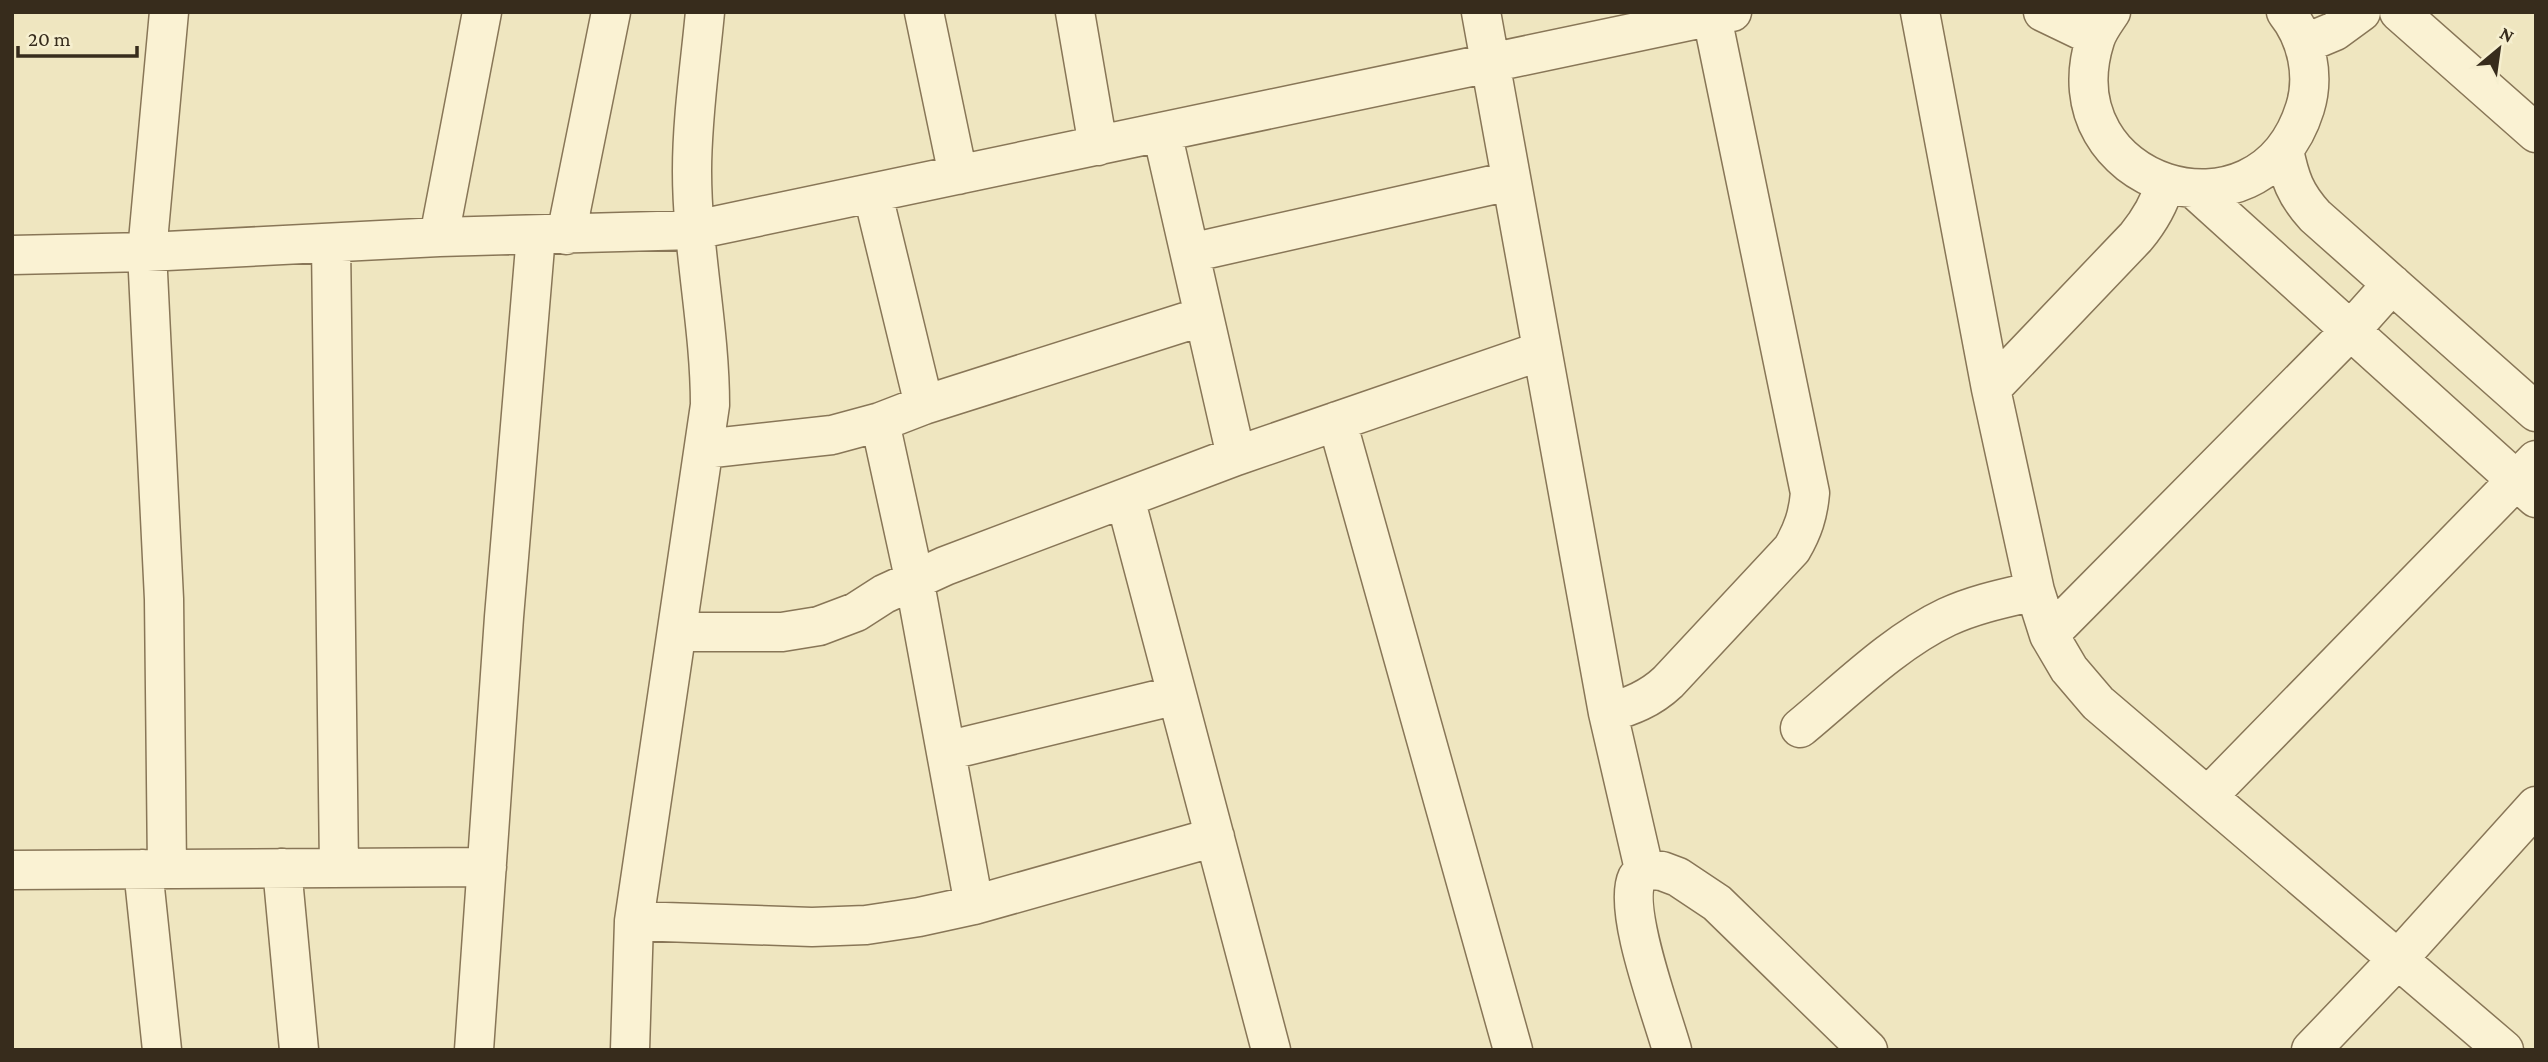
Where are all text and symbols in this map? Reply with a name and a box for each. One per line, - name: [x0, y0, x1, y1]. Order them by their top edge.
- scale bar: [18, 14, 136, 58]
- north arrow: [2464, 14, 2534, 84]
- text: N: [2496, 22, 2518, 47]
- text: 20 m: [28, 27, 71, 51]

